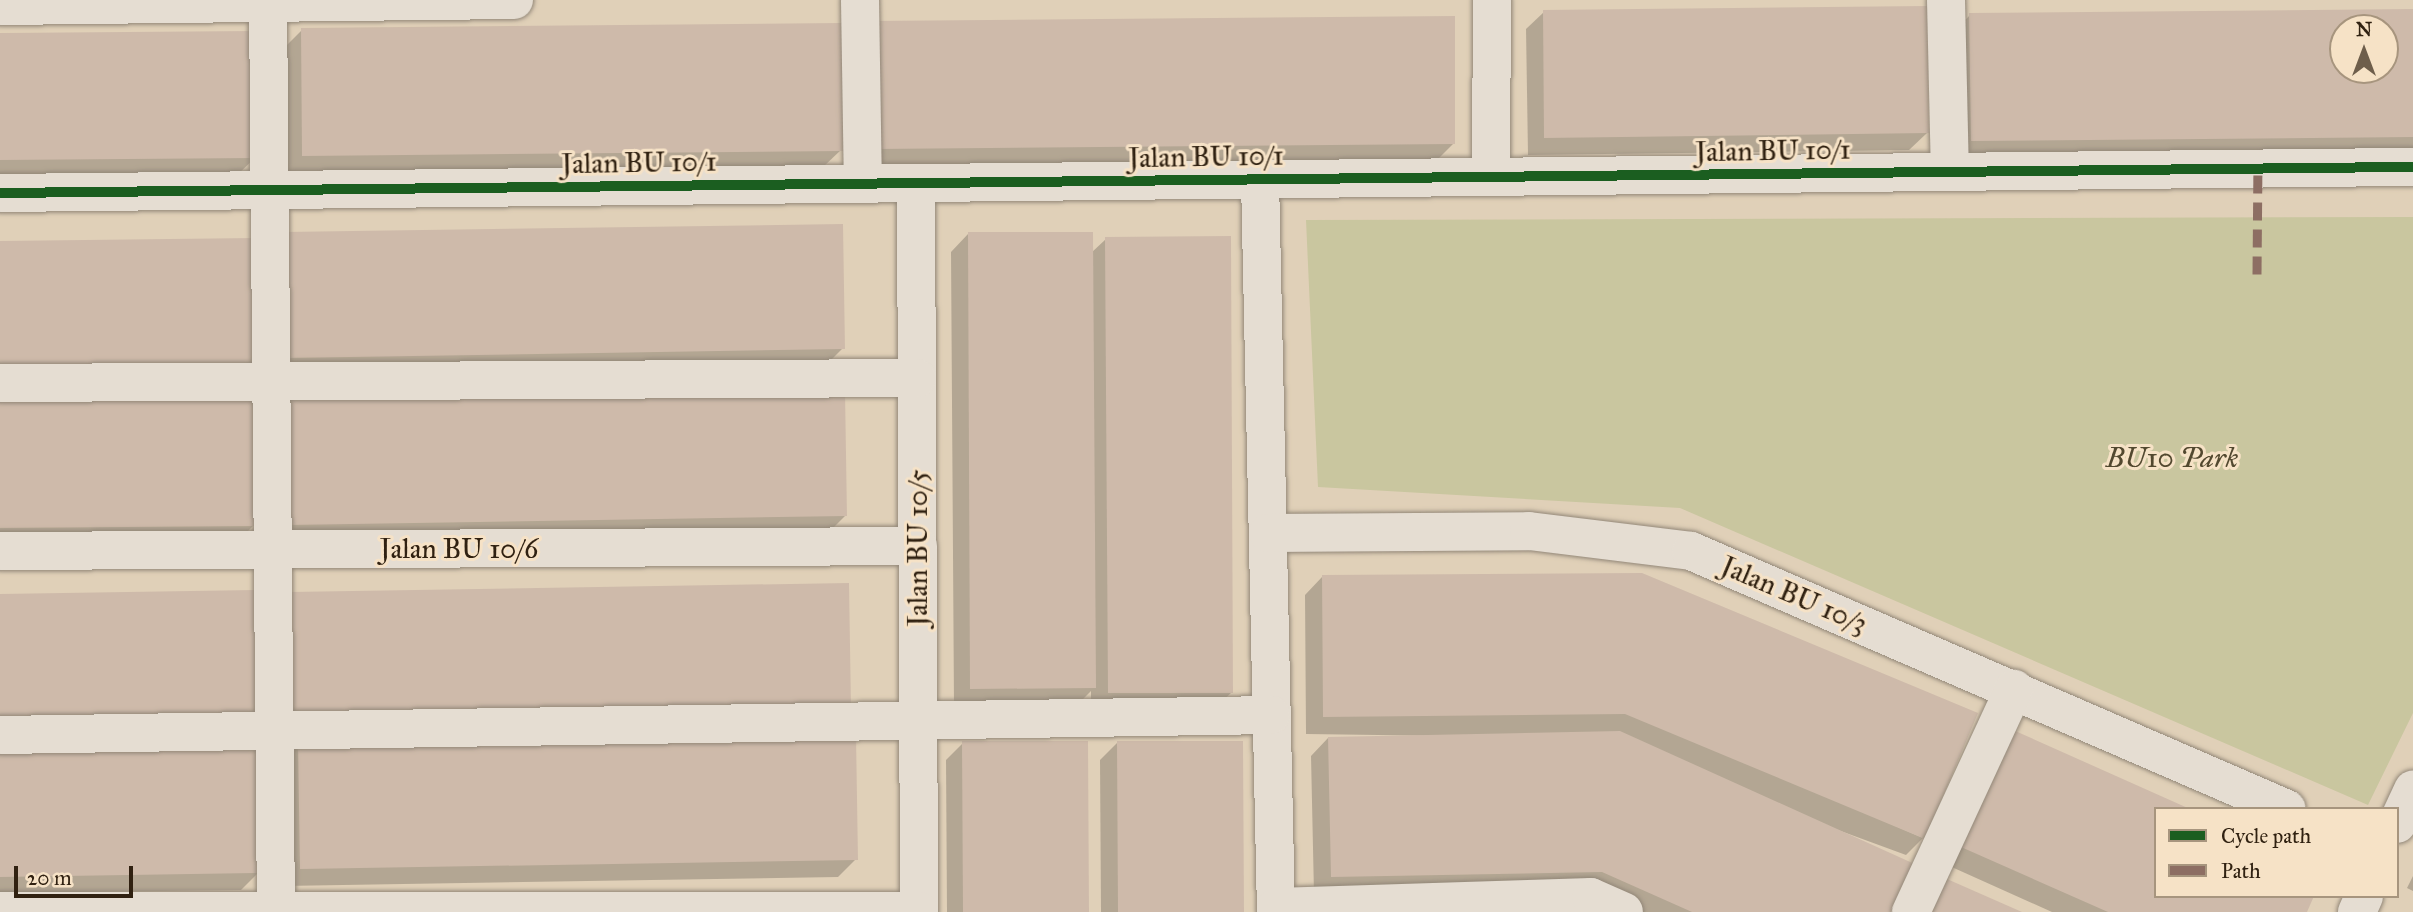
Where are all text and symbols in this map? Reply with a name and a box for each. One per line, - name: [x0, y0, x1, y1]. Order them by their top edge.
- north arrow: [2329, 14, 2399, 84]
- text: N: [2356, 18, 2372, 41]
- street label: Jalan BU 10/1: [1695, 133, 1851, 169]
- street label: Jalan BU 10/1: [1128, 139, 1284, 175]
- street label: Jalan BU 10/1: [561, 145, 717, 181]
- park label: BU10 Park: [2106, 441, 2238, 475]
- street label: Jalan BU 10/5: [901, 469, 935, 627]
- street label: Jalan BU 10/6: [380, 532, 538, 566]
- street label: Jalan BU 10/3: [1716, 549, 1872, 641]
- legend: [2154, 807, 2399, 898]
- text: Cycle path: [2221, 823, 2311, 849]
- scale bar: [18, 852, 136, 896]
- text: Path: [2221, 858, 2261, 884]
- text: 20 m: [27, 865, 72, 891]

